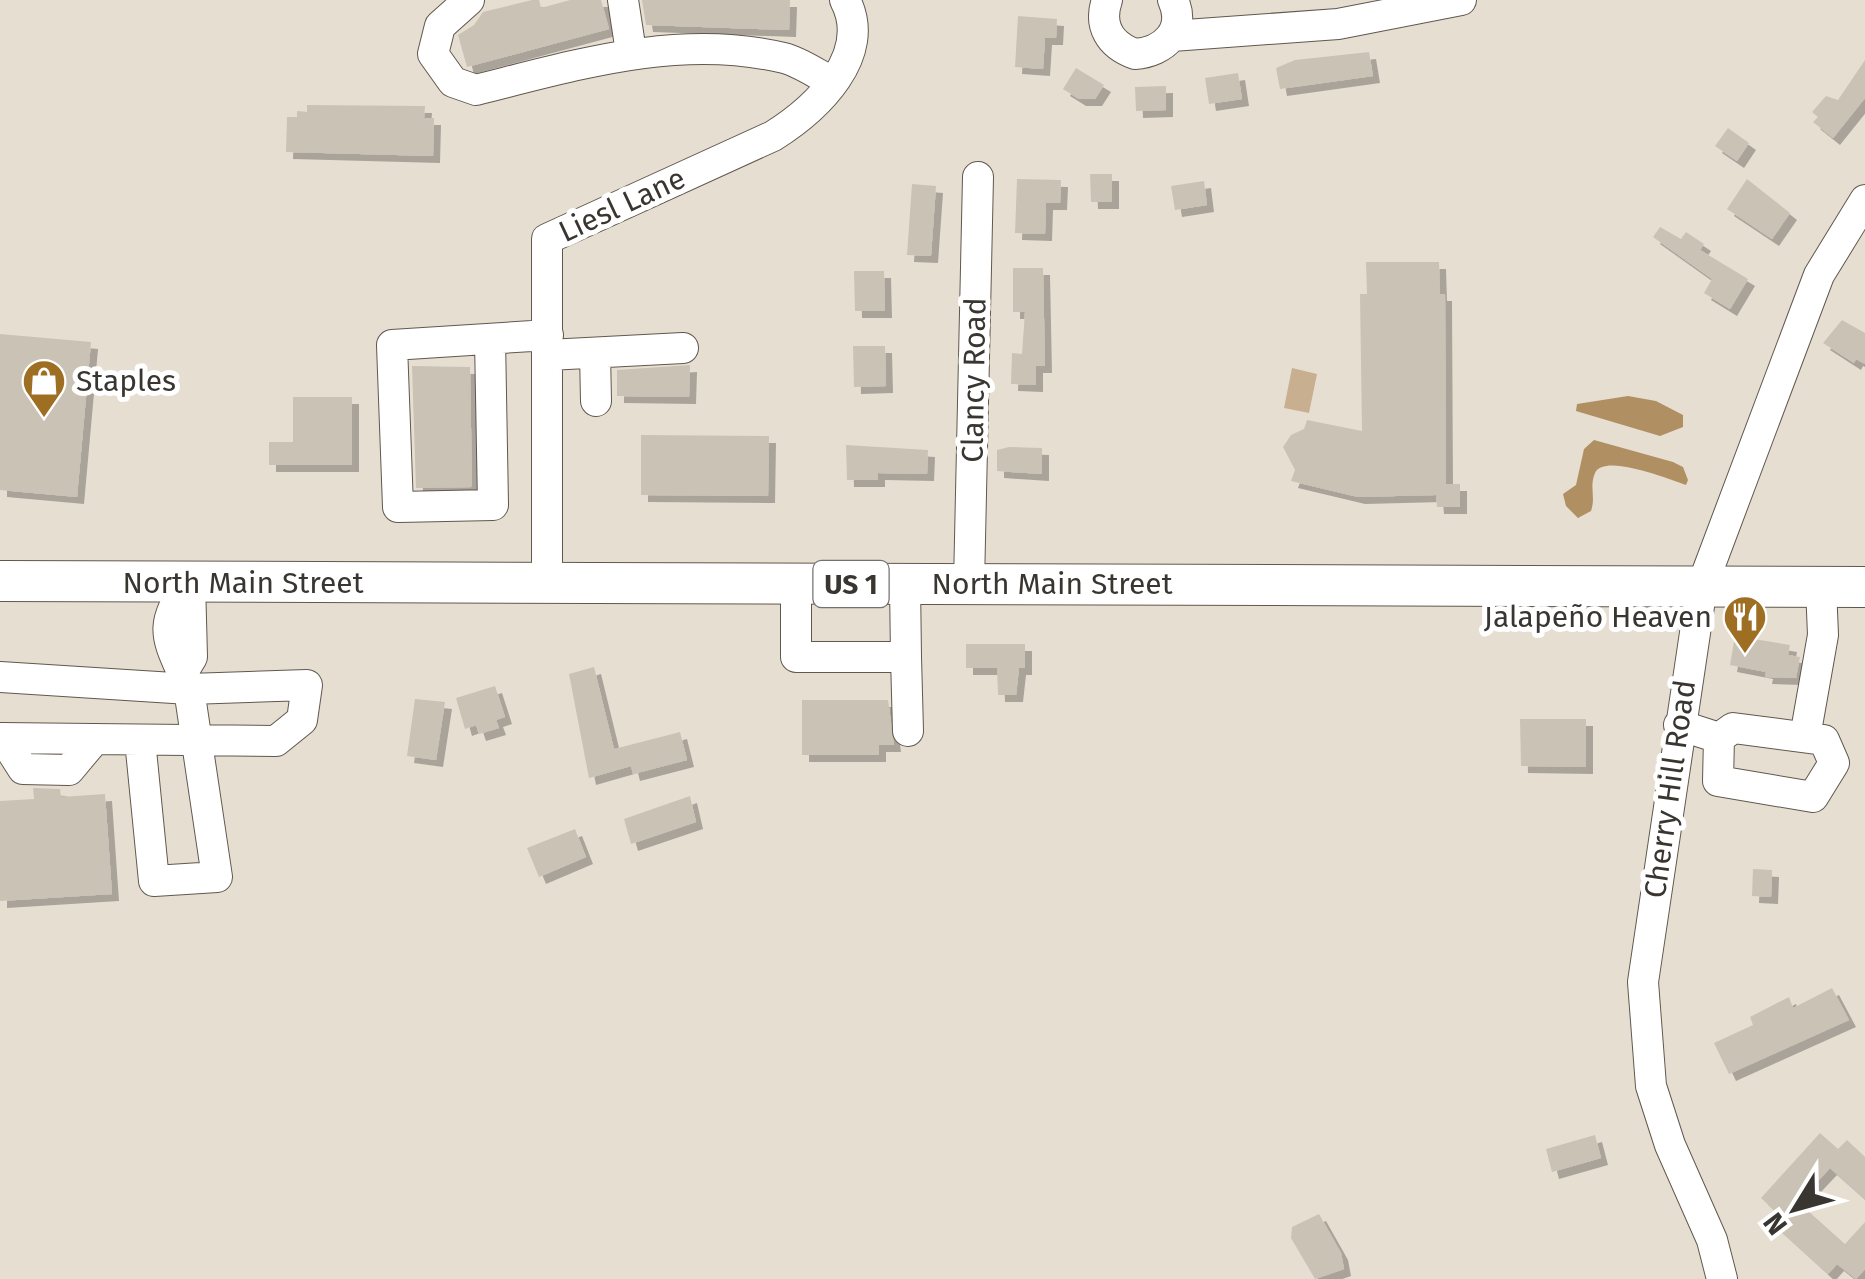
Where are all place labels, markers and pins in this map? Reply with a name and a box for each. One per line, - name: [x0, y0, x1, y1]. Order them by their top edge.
- shop icon: Staples: [21, 358, 67, 419]
- place label: Staples: [76, 363, 176, 399]
- restaurant icon: Jalapeño Heaven: [1722, 594, 1768, 655]
- place label: Jalapeño Heaven: [1484, 599, 1712, 635]

